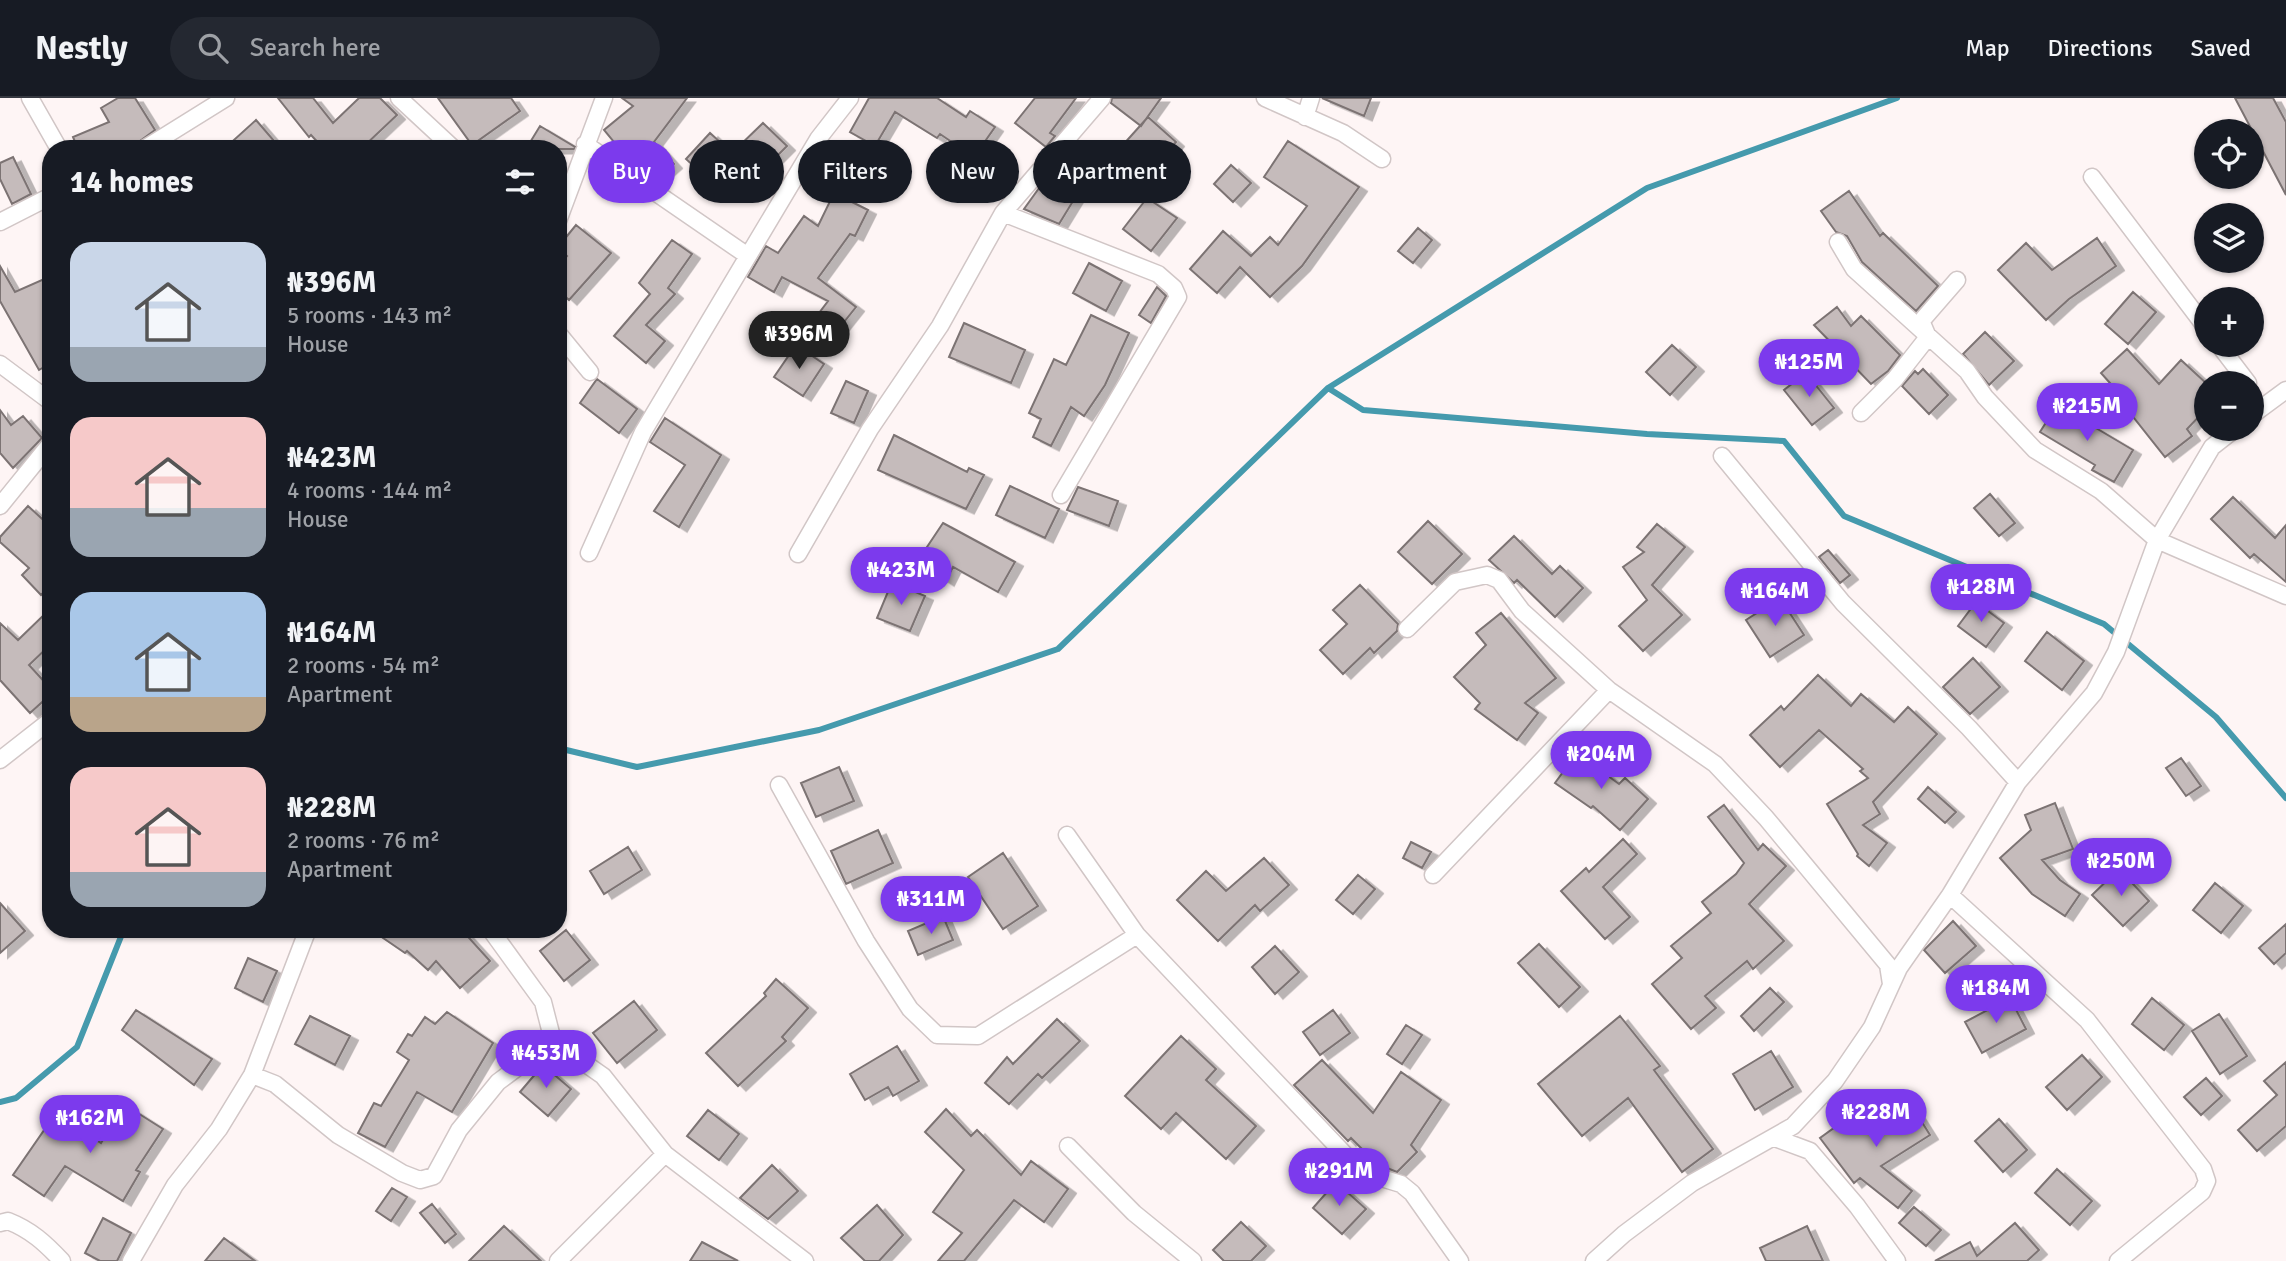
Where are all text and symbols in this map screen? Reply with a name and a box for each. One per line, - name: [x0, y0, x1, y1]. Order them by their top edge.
- search box: [170, 17, 660, 80]
- text: Nestly: [35, 28, 128, 69]
- icon: search: [194, 29, 232, 67]
- text: Search here: [250, 32, 381, 64]
- text: Map: [1965, 33, 2010, 63]
- text: Directions: [2048, 33, 2153, 63]
- text: Saved: [2191, 33, 2251, 63]
- map controls: [2194, 119, 2264, 441]
- button: locate: [2194, 119, 2264, 189]
- chip: Buy: [588, 140, 675, 203]
- chip: Rent: [689, 140, 784, 203]
- chip: Filters: [798, 140, 912, 203]
- chip: New: [926, 140, 1019, 203]
- chip: Apartment: [1033, 140, 1191, 203]
- icon: filters: [501, 163, 539, 201]
- text: 14 homes: [70, 164, 193, 201]
- button: layers: [2194, 203, 2264, 273]
- text: ₦396M: [287, 264, 377, 301]
- icon: home: [126, 270, 210, 354]
- button: +: [2194, 287, 2264, 357]
- text: 5 rooms · 143 m²: [287, 301, 452, 330]
- pin: ₦396M: [750, 312, 848, 371]
- text: ₦396M: [765, 319, 833, 348]
- text: House: [287, 330, 349, 359]
- pin: ₦125M: [1760, 340, 1858, 399]
- text: ₦125M: [1775, 347, 1843, 376]
- button: −: [2194, 371, 2264, 441]
- pin: ₦215M: [2038, 384, 2136, 443]
- text: ₦215M: [2053, 391, 2121, 420]
- text: ₦423M: [287, 439, 377, 476]
- icon: home: [126, 445, 210, 529]
- text: 4 rooms · 144 m²: [287, 476, 452, 505]
- text: House: [287, 505, 349, 534]
- pin: ₦423M: [852, 547, 950, 607]
- text: ₦423M: [867, 555, 935, 584]
- pin: ₦128M: [1932, 564, 2030, 624]
- pin: ₦164M: [1726, 568, 1824, 628]
- text: ₦128M: [1947, 572, 2015, 601]
- text: ₦164M: [1741, 576, 1809, 605]
- text: ₦164M: [287, 614, 377, 651]
- icon: home: [126, 620, 210, 704]
- text: 2 rooms · 54 m²: [287, 651, 440, 680]
- text: Apartment: [287, 680, 392, 709]
- pin: ₦204M: [1552, 732, 1650, 791]
- text: ₦204M: [1567, 739, 1635, 768]
- text: ₦228M: [287, 789, 377, 826]
- icon: home: [126, 795, 210, 879]
- text: 2 rooms · 76 m²: [287, 826, 440, 855]
- pin: ₦250M: [2072, 838, 2170, 898]
- text: ₦250M: [2087, 846, 2155, 875]
- text: Apartment: [287, 855, 392, 884]
- pin: ₦311M: [882, 876, 980, 936]
- text: ₦311M: [897, 884, 965, 913]
- pin: ₦184M: [1947, 965, 2045, 1025]
- text: ₦184M: [1962, 973, 2030, 1002]
- pin: ₦453M: [497, 1030, 595, 1090]
- text: ₦453M: [512, 1038, 580, 1067]
- pin: ₦228M: [1827, 1090, 1925, 1149]
- pin: ₦162M: [41, 1096, 139, 1155]
- text: ₦228M: [1842, 1097, 1910, 1126]
- text: ₦162M: [56, 1103, 124, 1132]
- pin: ₦291M: [1290, 1148, 1388, 1208]
- text: ₦291M: [1305, 1156, 1373, 1185]

